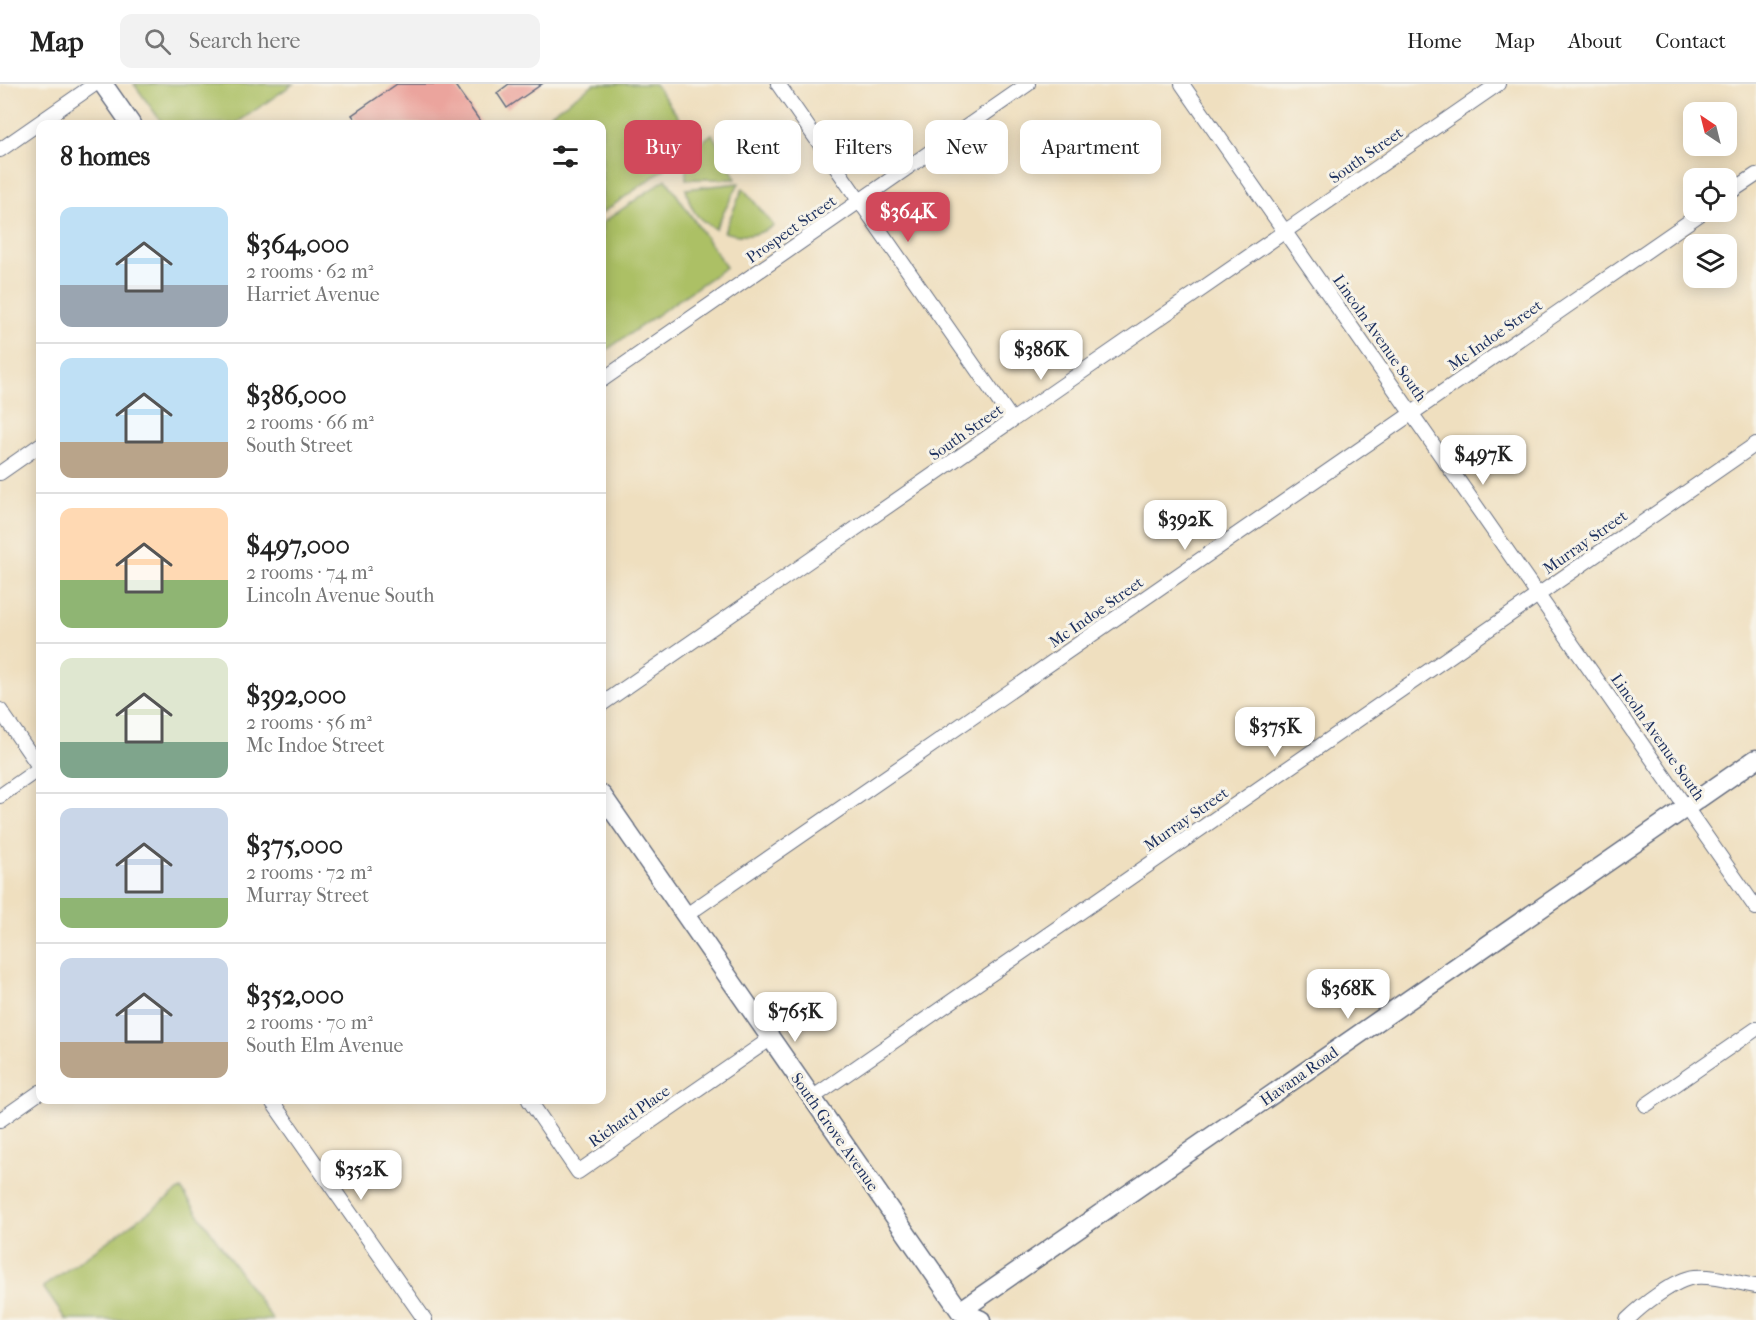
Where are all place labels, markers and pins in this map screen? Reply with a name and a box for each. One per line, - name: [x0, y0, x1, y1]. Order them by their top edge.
- pin: $364K: [866, 192, 950, 243]
- pin: $386K: [999, 330, 1083, 381]
- pin: $497K: [1441, 435, 1525, 486]
- pin: $392K: [1143, 500, 1227, 551]
- pin: $375K: [1233, 707, 1317, 758]
- pin: $368K: [1306, 969, 1390, 1020]
- pin: $765K: [753, 992, 837, 1043]
- pin: $352K: [319, 1150, 403, 1201]

